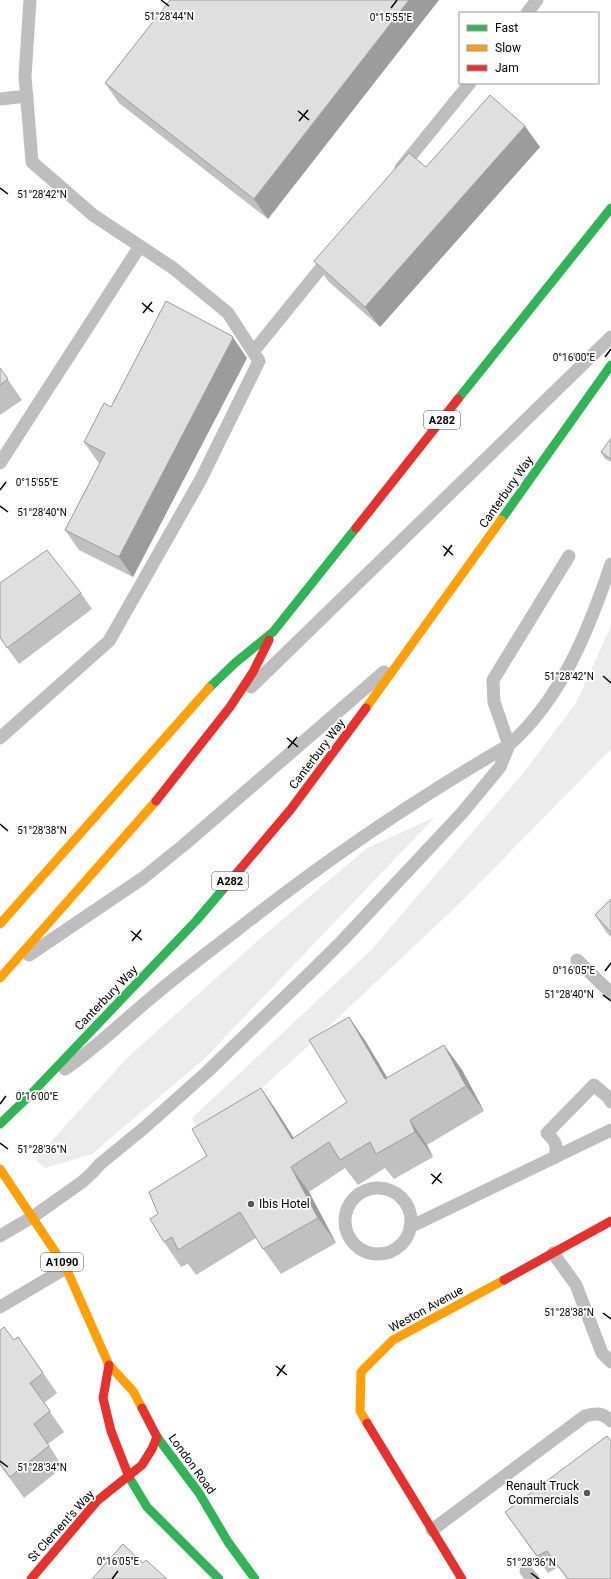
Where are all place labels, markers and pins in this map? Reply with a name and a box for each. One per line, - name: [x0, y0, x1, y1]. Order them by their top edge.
- place label: Ibis Hotel: [259, 1197, 310, 1211]
- marker: Ibis Hotel: [246, 1199, 256, 1209]
- place label: Renault Truck Commercials: [506, 1479, 580, 1507]
- marker: Renault Truck Commercials: [582, 1488, 592, 1498]

